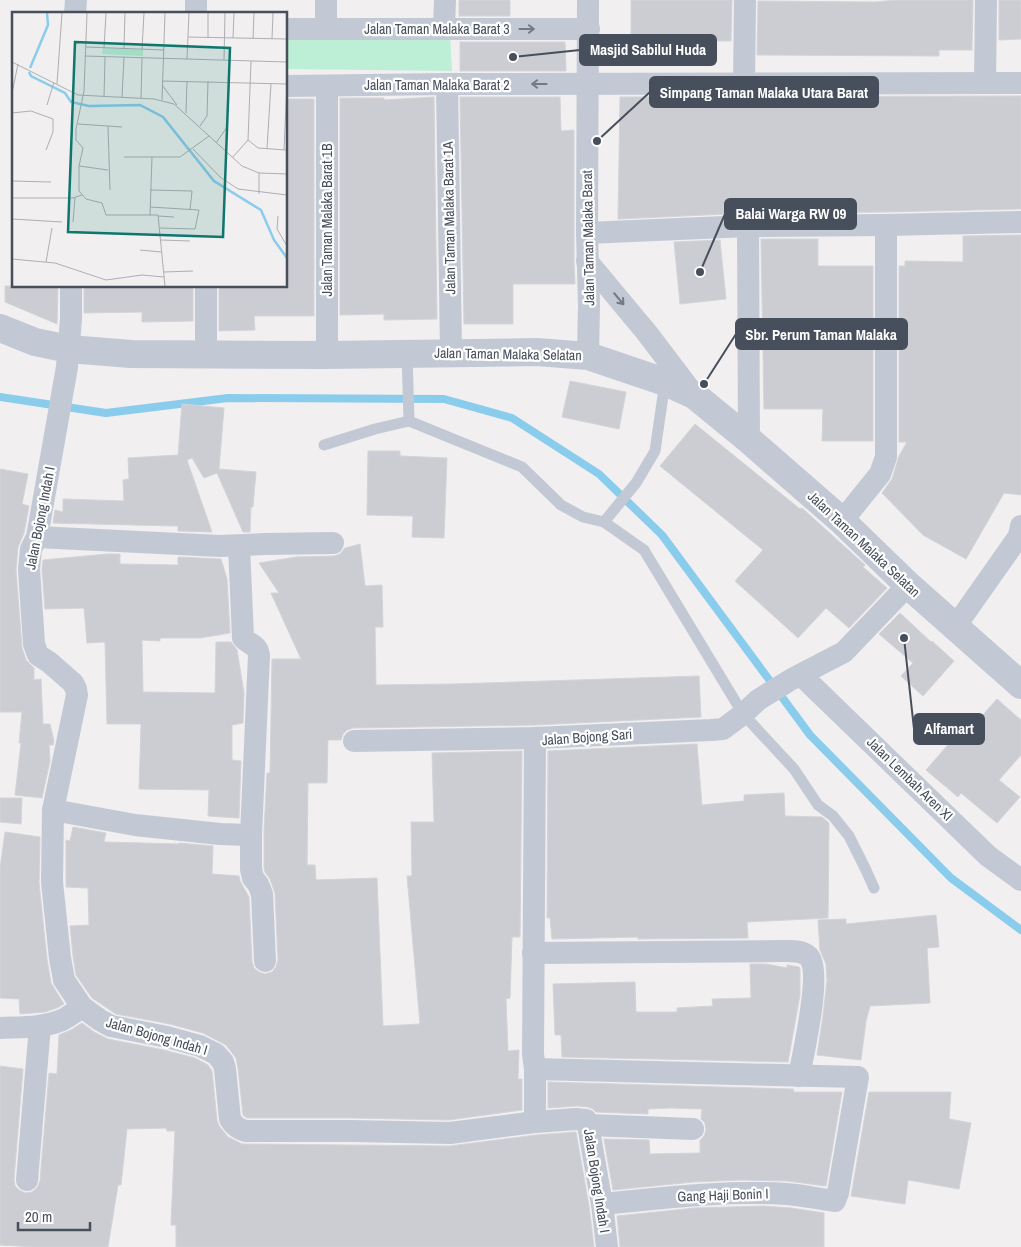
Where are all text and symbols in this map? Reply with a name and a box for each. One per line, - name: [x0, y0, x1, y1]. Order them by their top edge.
- inset map: [12, 12, 288, 288]
- street label: Jalan Taman Malaka Barat 3: [364, 20, 510, 38]
- one-way arrow: [519, 24, 535, 34]
- callout: Masjid Sabilul Huda: [580, 35, 716, 65]
- text: Masjid Sabilul Huda: [590, 39, 706, 60]
- street label: Jalan Taman Malaka Barat 2: [364, 76, 510, 94]
- callout: Simpang Taman Malaka Utara Barat: [650, 77, 878, 107]
- one-way arrow: [532, 79, 548, 89]
- text: Simpang Taman Malaka Utara Barat: [660, 82, 868, 103]
- street label: Jalan Taman Malaka Barat 1A: [439, 141, 459, 295]
- street label: Jalan Taman Malaka Barat 1B: [318, 143, 336, 297]
- street label: Jalan Taman Malaka Barat: [578, 170, 598, 306]
- callout: Balai Warga RW 09: [725, 199, 856, 229]
- text: Balai Warga RW 09: [736, 203, 847, 224]
- one-way arrow: [613, 292, 624, 305]
- callout: Sbr. Perum Taman Malaka: [736, 319, 907, 349]
- text: Sbr. Perum Taman Malaka: [745, 324, 897, 345]
- street label: Jalan Taman Malaka Selatan: [434, 344, 582, 364]
- street label: Jalan Bojong Indah I: [21, 465, 59, 571]
- street label: Jalan Taman Malaka Selatan: [804, 487, 924, 601]
- callout: Alfamart: [914, 714, 984, 744]
- text: Alfamart: [924, 718, 974, 739]
- street label: Jalan Bojong Sari: [541, 725, 633, 749]
- street label: Jalan Lembah Aren XI: [863, 733, 957, 825]
- street label: Jalan Bojong Indah I: [104, 1013, 210, 1059]
- street label: Jalan Bojong Indah I: [580, 1128, 614, 1234]
- street label: Gang Haji Bonin I: [677, 1184, 769, 1206]
- scale bar: [18, 1200, 90, 1232]
- text: 20 m: [25, 1206, 52, 1227]

